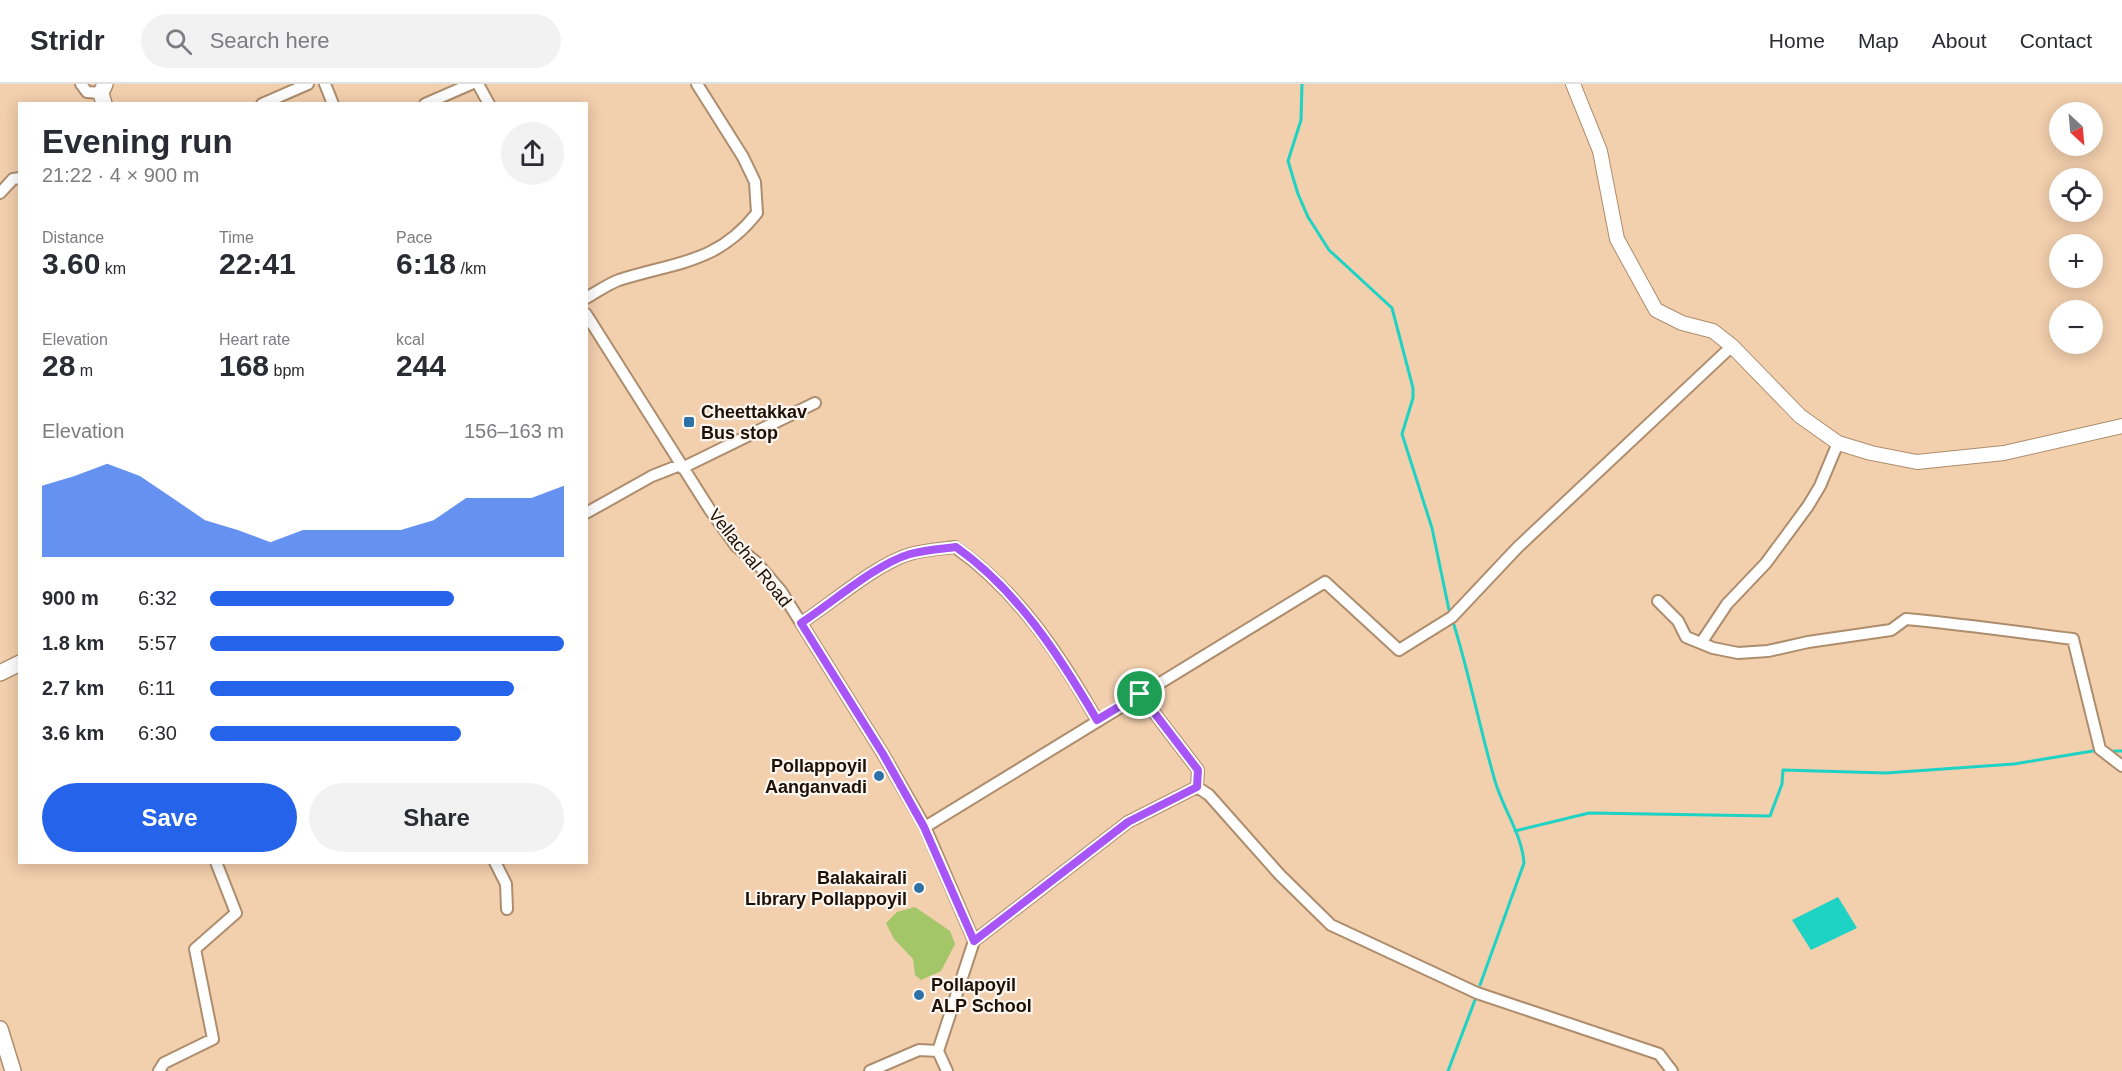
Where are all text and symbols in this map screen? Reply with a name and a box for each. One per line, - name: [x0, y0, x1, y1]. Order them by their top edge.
- search box: [141, 14, 561, 68]
- text: Stridr: [30, 25, 105, 56]
- icon: search: [162, 25, 195, 58]
- text: Search here: [210, 28, 330, 53]
- text: Home: [1769, 29, 1825, 52]
- text: Map: [1858, 29, 1899, 52]
- text: About: [1932, 29, 1987, 52]
- text: Contact: [2020, 29, 2092, 52]
- north arrow: [2049, 102, 2103, 156]
- map controls: [2049, 102, 2103, 354]
- button: share: [501, 122, 564, 185]
- text: Evening run: [42, 123, 233, 160]
- text: 21:22 · 4 × 900 m: [42, 164, 199, 186]
- button: locate: [2049, 168, 2103, 222]
- text: Distance: [42, 229, 104, 246]
- text: Time: [219, 229, 254, 246]
- text: Pace: [396, 229, 432, 246]
- button: +: [2049, 234, 2103, 288]
- text: 3.60: [42, 247, 100, 280]
- text: 22:41: [219, 247, 296, 280]
- text: 6:18: [396, 247, 456, 280]
- text: km: [100, 260, 126, 277]
- text: /km: [456, 260, 486, 277]
- button: −: [2049, 300, 2103, 354]
- text: Elevation: [42, 331, 108, 348]
- text: Heart rate: [219, 331, 290, 348]
- text: kcal: [396, 331, 424, 348]
- text: 28: [42, 349, 75, 382]
- text: 168: [219, 349, 269, 382]
- text: 244: [396, 349, 446, 382]
- text: m: [75, 362, 93, 379]
- text: bpm: [269, 362, 305, 379]
- place label: Cheettakkav Bus stop: [701, 402, 807, 443]
- marker: Cheettakkav Bus stop: [682, 415, 696, 429]
- text: Elevation: [42, 420, 124, 442]
- text: 156–163 m: [464, 420, 564, 442]
- street label: Vellachal Road: [704, 505, 796, 611]
- text: 900 m: [42, 587, 99, 609]
- text: 6:32: [138, 587, 177, 609]
- text: 1.8 km: [42, 632, 104, 654]
- text: 5:57: [138, 632, 177, 654]
- pin: [1114, 668, 1165, 719]
- text: 2.7 km: [42, 677, 104, 699]
- text: 6:11: [138, 677, 175, 699]
- icon: arrive: [1123, 677, 1156, 710]
- text: 3.6 km: [42, 722, 104, 744]
- text: 6:30: [138, 722, 177, 744]
- place label: Pollappoyil Aanganvadi: [765, 756, 867, 797]
- marker: Pollappoyil Aanganvadi: [872, 769, 886, 783]
- button: Save: [42, 783, 297, 852]
- button: Share: [309, 783, 564, 852]
- place label: Balakairali Library Pollappoyil: [745, 868, 907, 909]
- marker: Balakairali Library Pollappoyil: [912, 881, 926, 895]
- place label: Pollapoyil ALP School: [931, 975, 1032, 1016]
- marker: Pollapoyil ALP School: [912, 988, 926, 1002]

